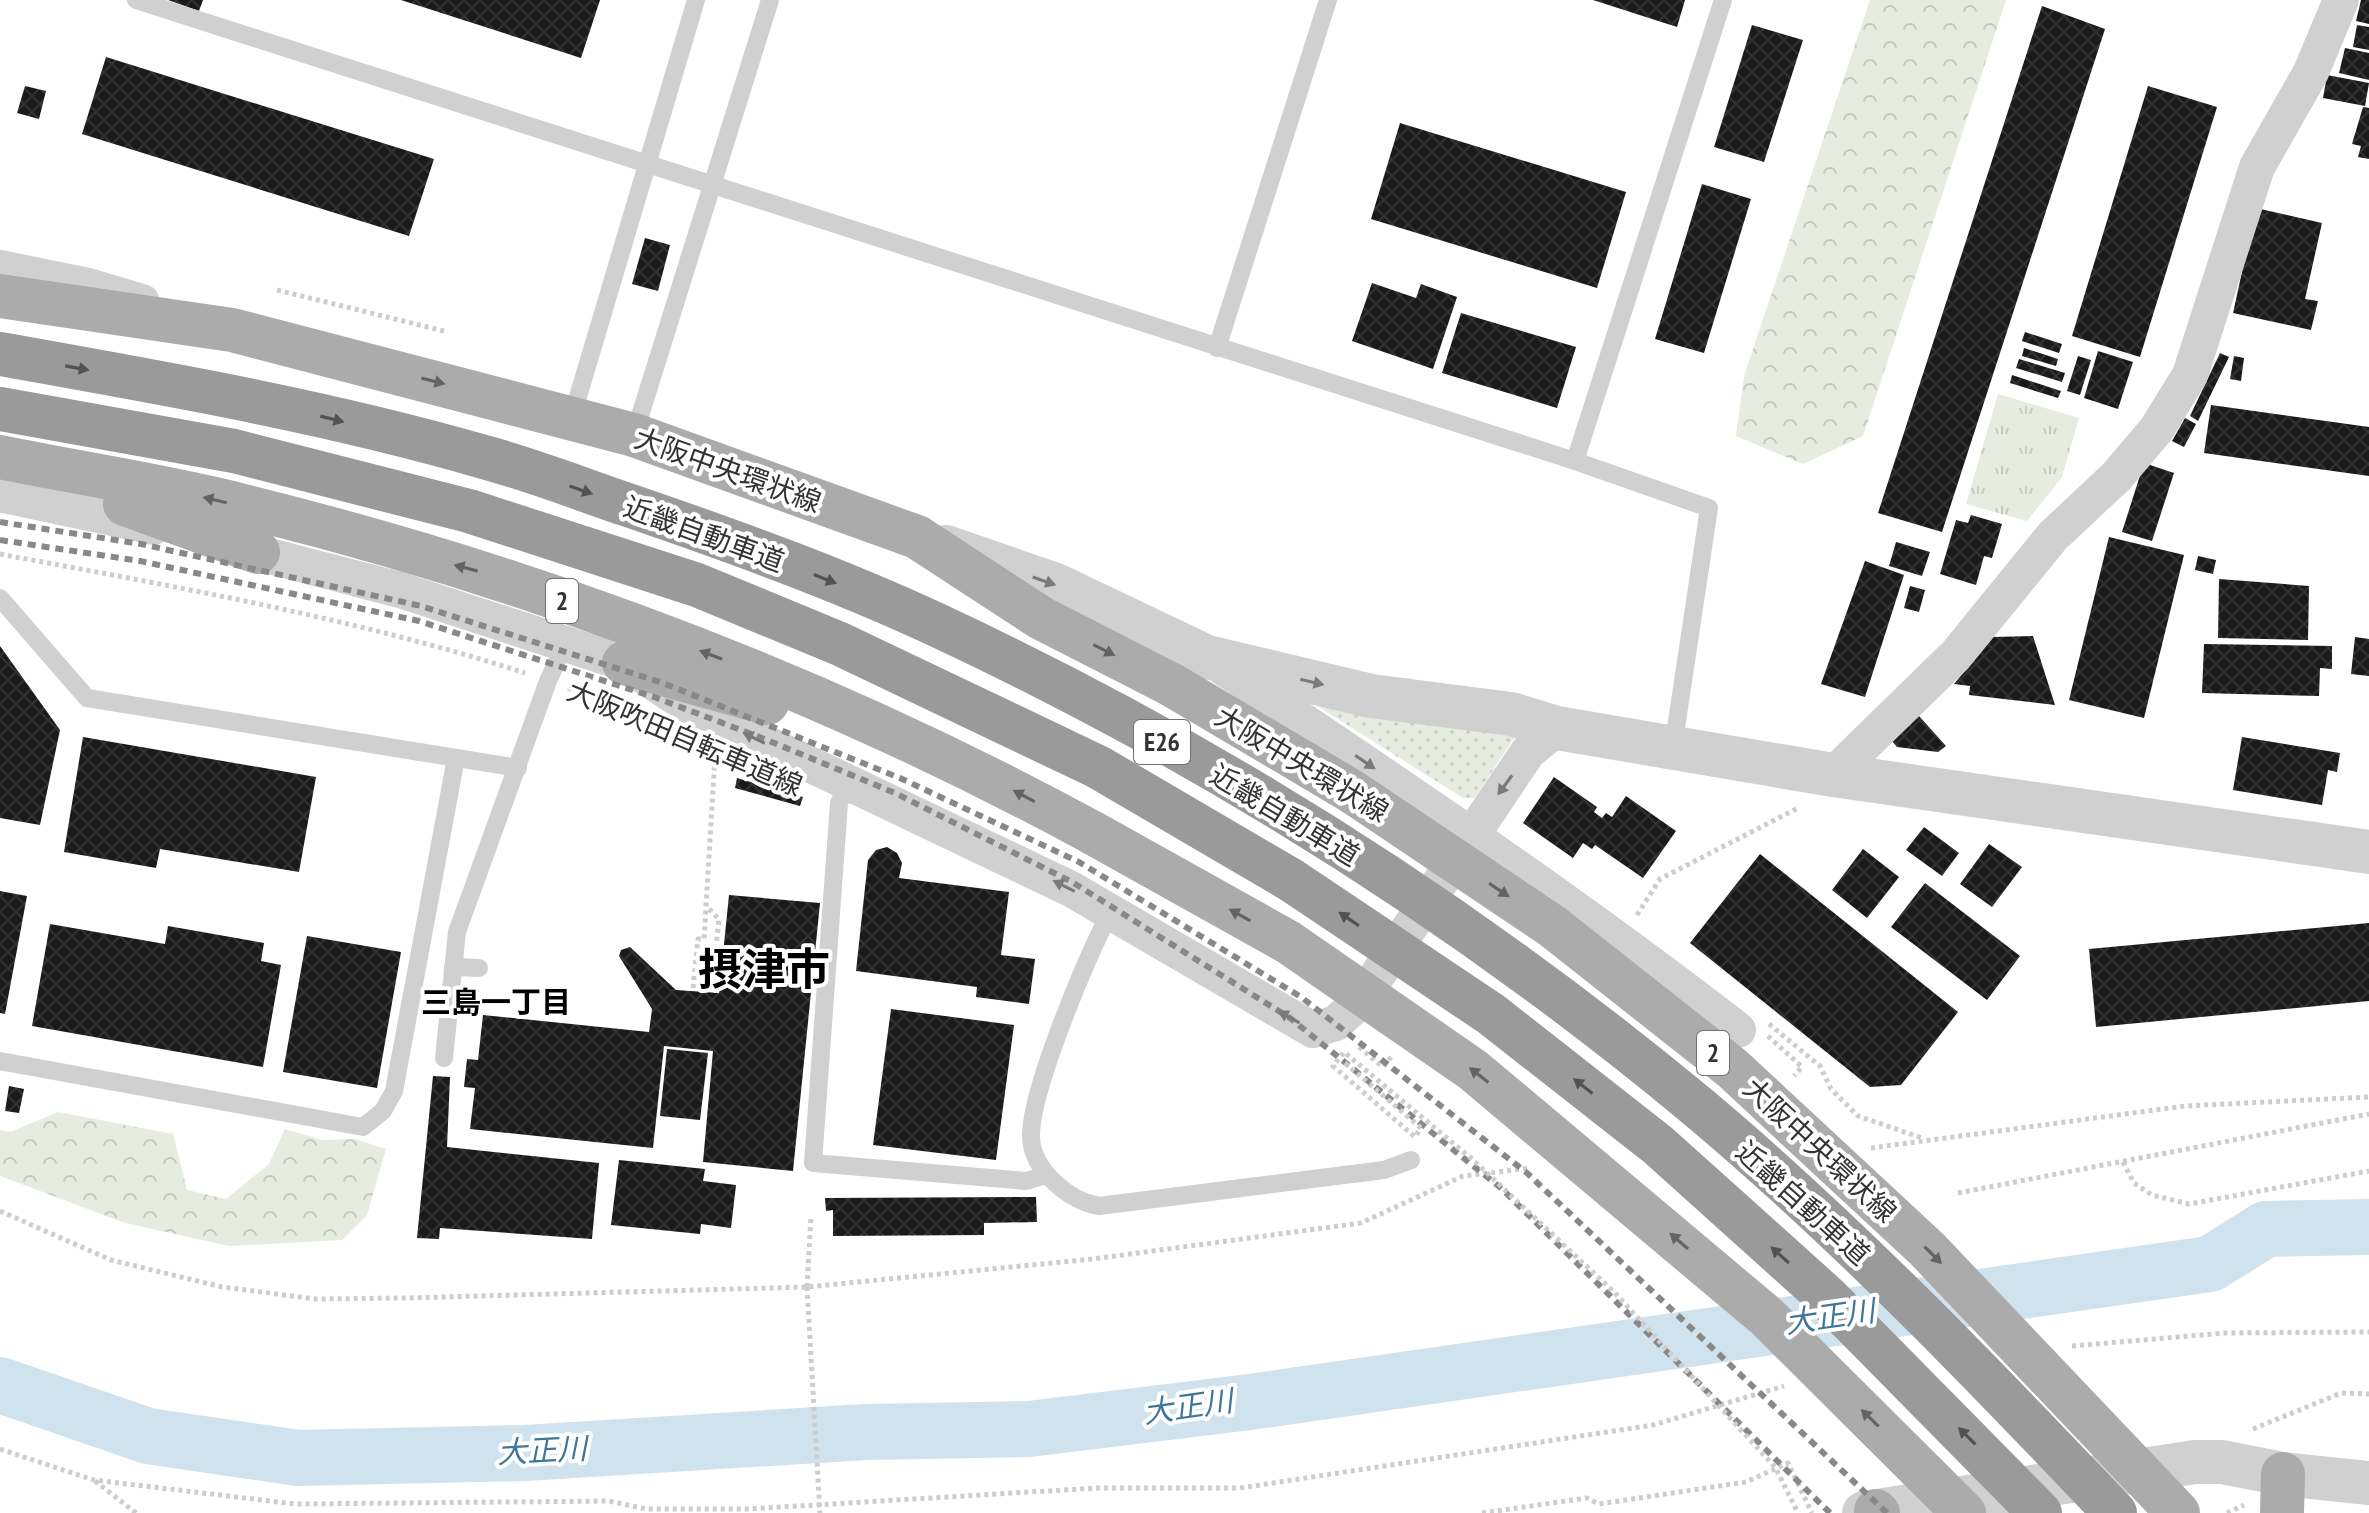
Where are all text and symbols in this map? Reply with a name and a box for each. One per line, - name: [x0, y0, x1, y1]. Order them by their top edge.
- one-way arrow: [65, 362, 90, 374]
- one-way arrow: [421, 376, 446, 388]
- one-way arrow: [319, 413, 344, 425]
- street label: 大阪中央環状線: [630, 419, 827, 520]
- one-way arrow: [570, 484, 594, 496]
- street label: 近畿自動車道: [619, 487, 789, 580]
- one-way arrow: [202, 493, 227, 506]
- one-way arrow: [453, 561, 478, 573]
- one-way arrow: [813, 573, 837, 586]
- one-way arrow: [1032, 575, 1056, 587]
- road number: 2: [546, 579, 578, 623]
- one-way arrow: [1092, 644, 1115, 657]
- one-way arrow: [698, 648, 722, 661]
- street label: 大阪吹田自転車道線: [562, 671, 808, 804]
- one-way arrow: [1300, 676, 1325, 689]
- street label: 大阪中央環状線: [1209, 697, 1396, 830]
- road number: E26: [1134, 720, 1190, 764]
- one-way arrow: [742, 731, 765, 745]
- one-way arrow: [1354, 754, 1376, 769]
- street label: 近畿自動車道: [1204, 755, 1367, 874]
- one-way arrow: [1498, 775, 1513, 796]
- one-way arrow: [1013, 789, 1035, 803]
- one-way arrow: [1053, 880, 1076, 893]
- one-way arrow: [1488, 882, 1509, 897]
- one-way arrow: [1229, 908, 1251, 922]
- one-way arrow: [1338, 912, 1359, 927]
- district label: 摂津市: [698, 940, 830, 997]
- district label: 三島一丁目: [421, 982, 571, 1021]
- one-way arrow: [1278, 1010, 1300, 1024]
- road number: 2: [1697, 1031, 1729, 1075]
- one-way arrow: [1469, 1067, 1489, 1084]
- street label: 大阪中央環状線: [1736, 1069, 1905, 1230]
- one-way arrow: [1573, 1079, 1593, 1095]
- street label: 近畿自動車道: [1729, 1133, 1878, 1273]
- one-way arrow: [1670, 1233, 1690, 1250]
- one-way arrow: [1923, 1245, 1942, 1264]
- one-way arrow: [1771, 1247, 1790, 1265]
- water label: 大正川: [1783, 1290, 1880, 1341]
- water label: 大正川: [1141, 1380, 1238, 1431]
- one-way arrow: [1861, 1409, 1880, 1427]
- one-way arrow: [1958, 1427, 1977, 1446]
- water label: 大正川: [496, 1428, 591, 1471]

